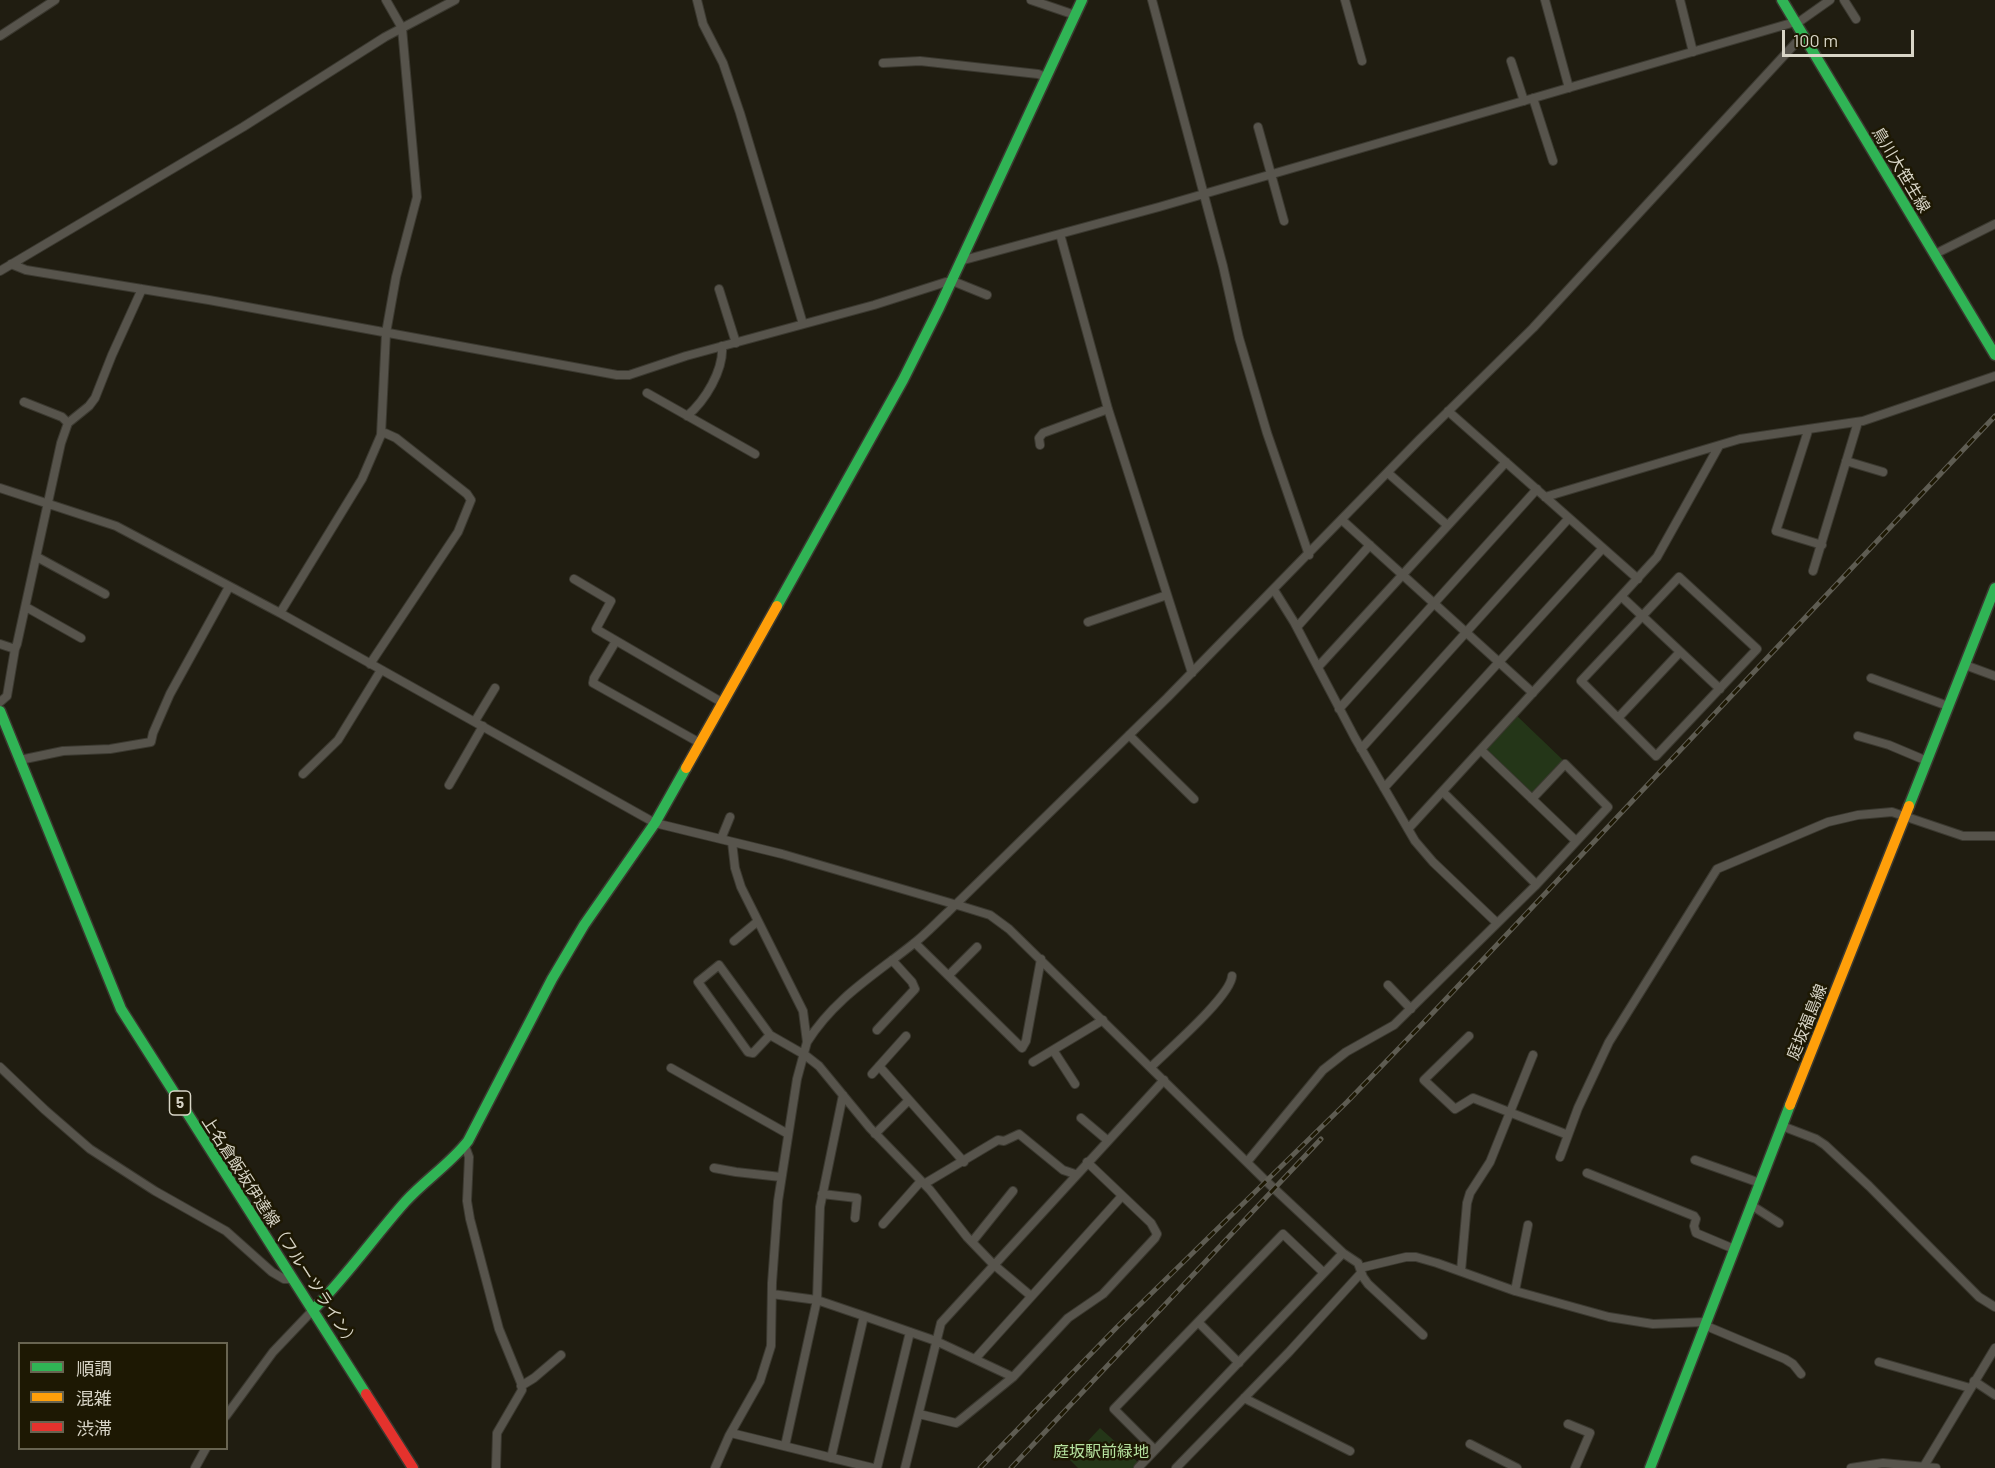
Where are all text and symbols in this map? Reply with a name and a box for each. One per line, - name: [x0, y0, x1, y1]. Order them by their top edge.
- scale bar: [1785, 18, 1917, 56]
- text: 100 m: [1793, 29, 1838, 51]
- street label: 鳥川大笹生線: [1868, 124, 1934, 216]
- street label: 庭坂福島線: [1783, 981, 1831, 1063]
- road number: 5: [170, 1091, 190, 1115]
- street label: 上名倉飯坂伊達線（フルーツライン）: [198, 1113, 362, 1351]
- legend: [18, 1342, 228, 1450]
- text: 順調: [76, 1357, 112, 1379]
- text: 混雑: [76, 1387, 112, 1409]
- text: 渋滞: [76, 1417, 112, 1439]
- park label: 庭坂駅前緑地: [1053, 1442, 1149, 1462]

